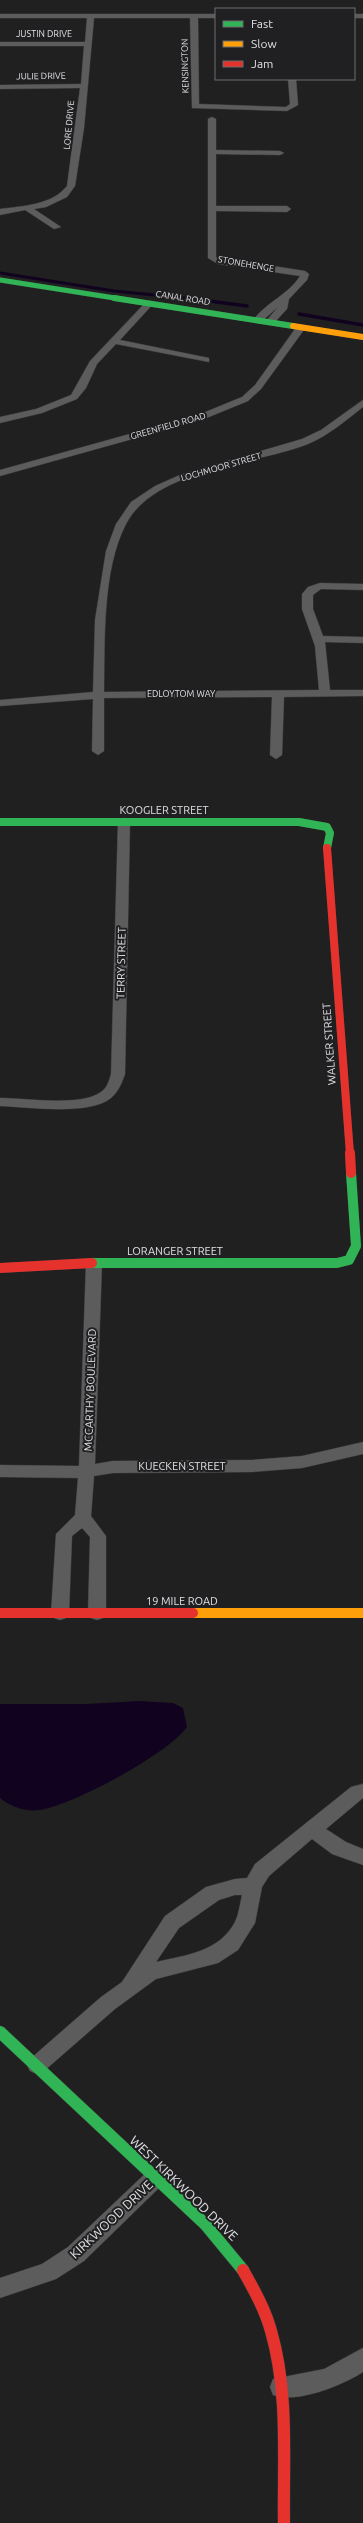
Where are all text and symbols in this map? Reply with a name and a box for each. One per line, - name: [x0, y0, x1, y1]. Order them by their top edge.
- legend: [215, 8, 355, 80]
- text: Fast: [251, 17, 273, 30]
- street label: JUSTIN DRIVE: [16, 29, 72, 39]
- text: Slow: [251, 37, 277, 50]
- street label: KENSINGTON: [180, 39, 190, 93]
- text: Jam: [251, 57, 273, 70]
- street label: JULIE DRIVE: [16, 71, 66, 81]
- street label: LORE DRIVE: [62, 100, 76, 150]
- street label: STONEHENGE: [217, 254, 275, 274]
- street label: CANAL ROAD: [155, 289, 211, 307]
- street label: GREENFIELD ROAD: [129, 410, 207, 442]
- street label: LOCHMOOR STREET: [180, 451, 262, 483]
- street label: EDLOYTOM WAY: [147, 689, 216, 699]
- street label: KOOGLER STREET: [119, 804, 209, 816]
- street label: TERRY STREET: [114, 927, 128, 999]
- street label: WALKER STREET: [320, 1003, 338, 1085]
- street label: LORANGER STREET: [127, 1245, 223, 1257]
- street label: MCCARTHY BOULEVARD: [82, 1328, 98, 1452]
- street label: KUECKEN STREET: [138, 1460, 226, 1472]
- street label: 19 MILE ROAD: [146, 1595, 218, 1607]
- street label: WEST KIRKWOOD DRIVE: [127, 2133, 241, 2243]
- street label: KIRKWOOD DRIVE: [67, 2177, 155, 2261]

